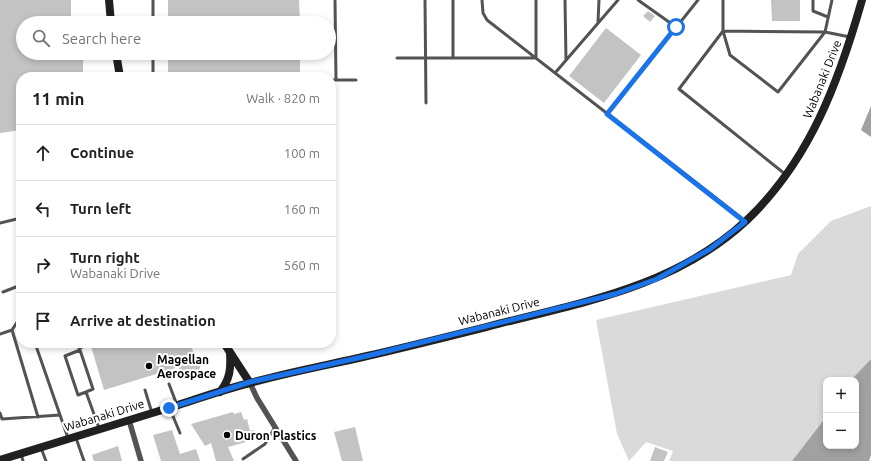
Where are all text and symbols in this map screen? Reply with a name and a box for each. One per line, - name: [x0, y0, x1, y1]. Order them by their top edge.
- search box: [16, 16, 336, 60]
- route start: [667, 18, 685, 36]
- icon: search: [30, 27, 52, 49]
- text: Search here: [62, 30, 141, 47]
- street label: Wabanaki Drive: [800, 38, 844, 120]
- text: 11 min: [32, 89, 85, 108]
- text: Walk · 820 m: [246, 91, 320, 105]
- icon: ahead: [32, 142, 54, 164]
- text: Continue: [70, 144, 134, 161]
- text: 100 m: [284, 146, 320, 160]
- icon: left: [32, 198, 54, 220]
- text: Turn left: [70, 200, 131, 217]
- text: 160 m: [284, 202, 320, 216]
- text: Turn right: [70, 249, 140, 266]
- icon: right: [32, 254, 54, 276]
- text: 560 m: [284, 258, 320, 272]
- text: Wabanaki Drive: [70, 266, 160, 280]
- street label: Wabanaki Drive: [457, 295, 541, 327]
- icon: arrive: [32, 310, 54, 332]
- text: Arrive at destination: [70, 312, 216, 329]
- place label: Magellan Aerospace: [157, 353, 216, 380]
- marker: Magellan Aerospace: [144, 361, 154, 371]
- map controls: [823, 377, 859, 449]
- button: +: [823, 377, 859, 413]
- street label: Wabanaki Drive: [62, 397, 146, 433]
- route end: [160, 399, 178, 417]
- button: −: [823, 413, 859, 449]
- place label: Duron Plastics: [235, 429, 317, 442]
- marker: Duron Plastics: [222, 430, 232, 440]

